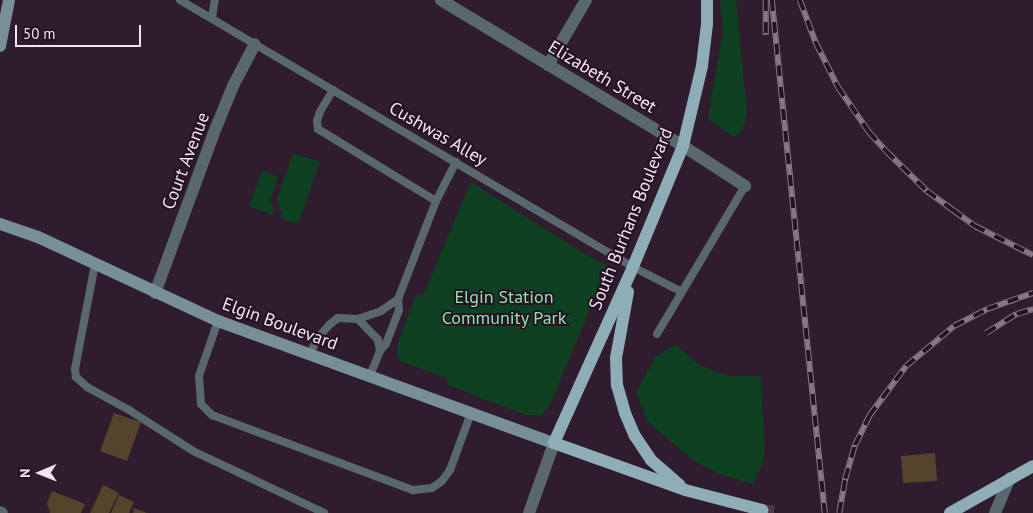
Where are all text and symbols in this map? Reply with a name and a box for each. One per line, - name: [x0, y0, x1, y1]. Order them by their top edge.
- scale bar: [18, 15, 144, 47]
- text: 50 m: [23, 24, 56, 43]
- street label: Elizabeth Street: [544, 36, 660, 118]
- street label: Cushwas Alley: [385, 97, 491, 171]
- street label: Court Avenue: [158, 109, 214, 213]
- street label: South Burhans Boulevard: [585, 125, 677, 313]
- park label: Elgin Station Community Park: [441, 287, 567, 330]
- street label: Elgin Boulevard: [219, 293, 341, 355]
- north arrow: [15, 448, 65, 498]
- text: N: [16, 469, 34, 478]

